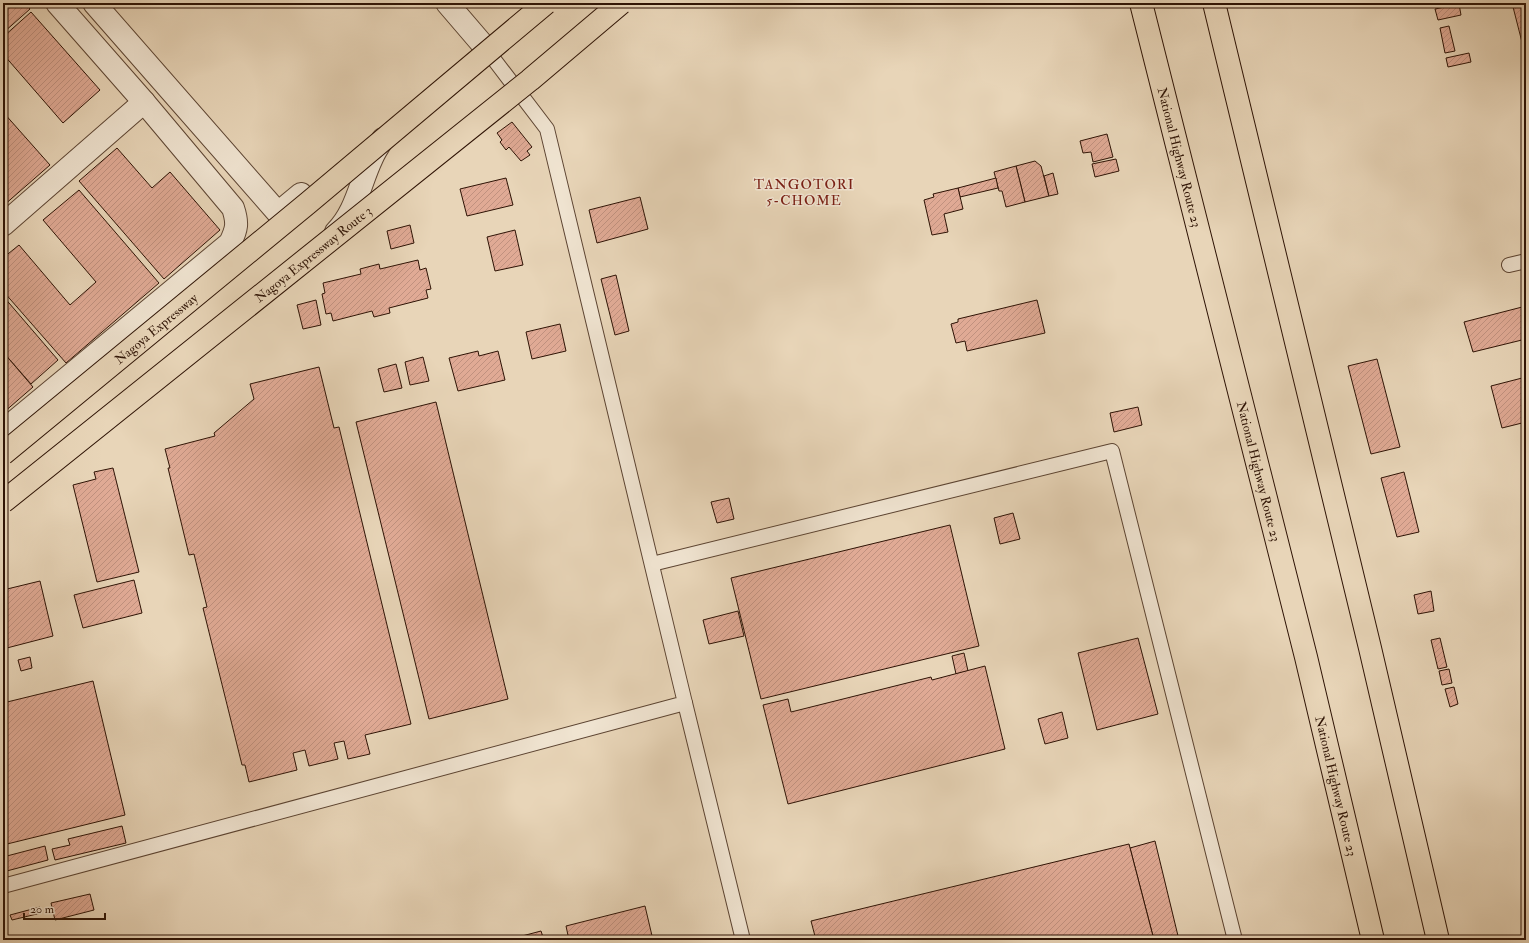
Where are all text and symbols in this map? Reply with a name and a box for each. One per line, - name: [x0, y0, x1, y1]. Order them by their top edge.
- street label: National Highway Route 23: [1154, 86, 1204, 229]
- district label: TANGOTORI 5-CHOME: [754, 176, 854, 209]
- street label: Nagoya Expressway Route 3: [252, 203, 375, 306]
- street label: Nagoya Expressway: [112, 290, 202, 368]
- street label: National Highway Route 23: [1233, 400, 1284, 543]
- street label: National Highway Route 23: [1311, 714, 1360, 858]
- scale bar: [24, 895, 105, 921]
- text: 20 m: [30, 902, 55, 917]

